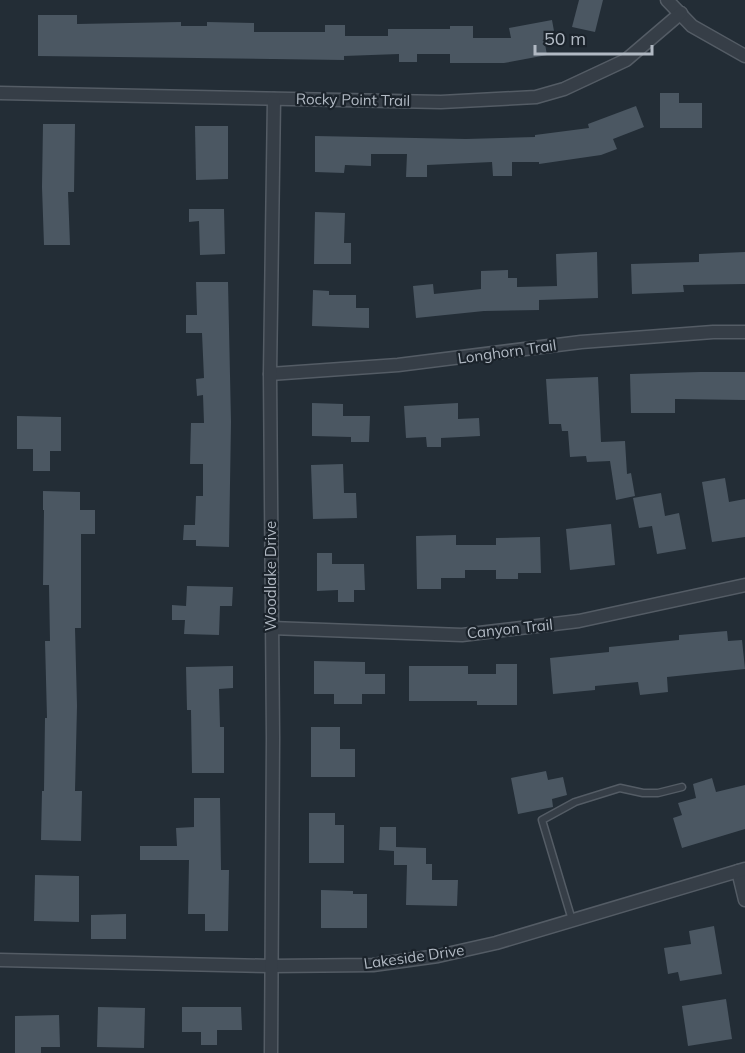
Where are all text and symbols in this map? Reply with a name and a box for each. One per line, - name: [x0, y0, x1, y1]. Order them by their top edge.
- scale bar: [535, 18, 652, 56]
- text: 50 m: [544, 27, 586, 50]
- street label: Rocky Point Trail: [296, 89, 410, 110]
- street label: Longhorn Trail: [456, 335, 557, 368]
- street label: Woodlake Drive: [261, 521, 280, 631]
- street label: Canyon Trail: [466, 615, 554, 642]
- street label: Lakeside Drive: [362, 940, 465, 973]

